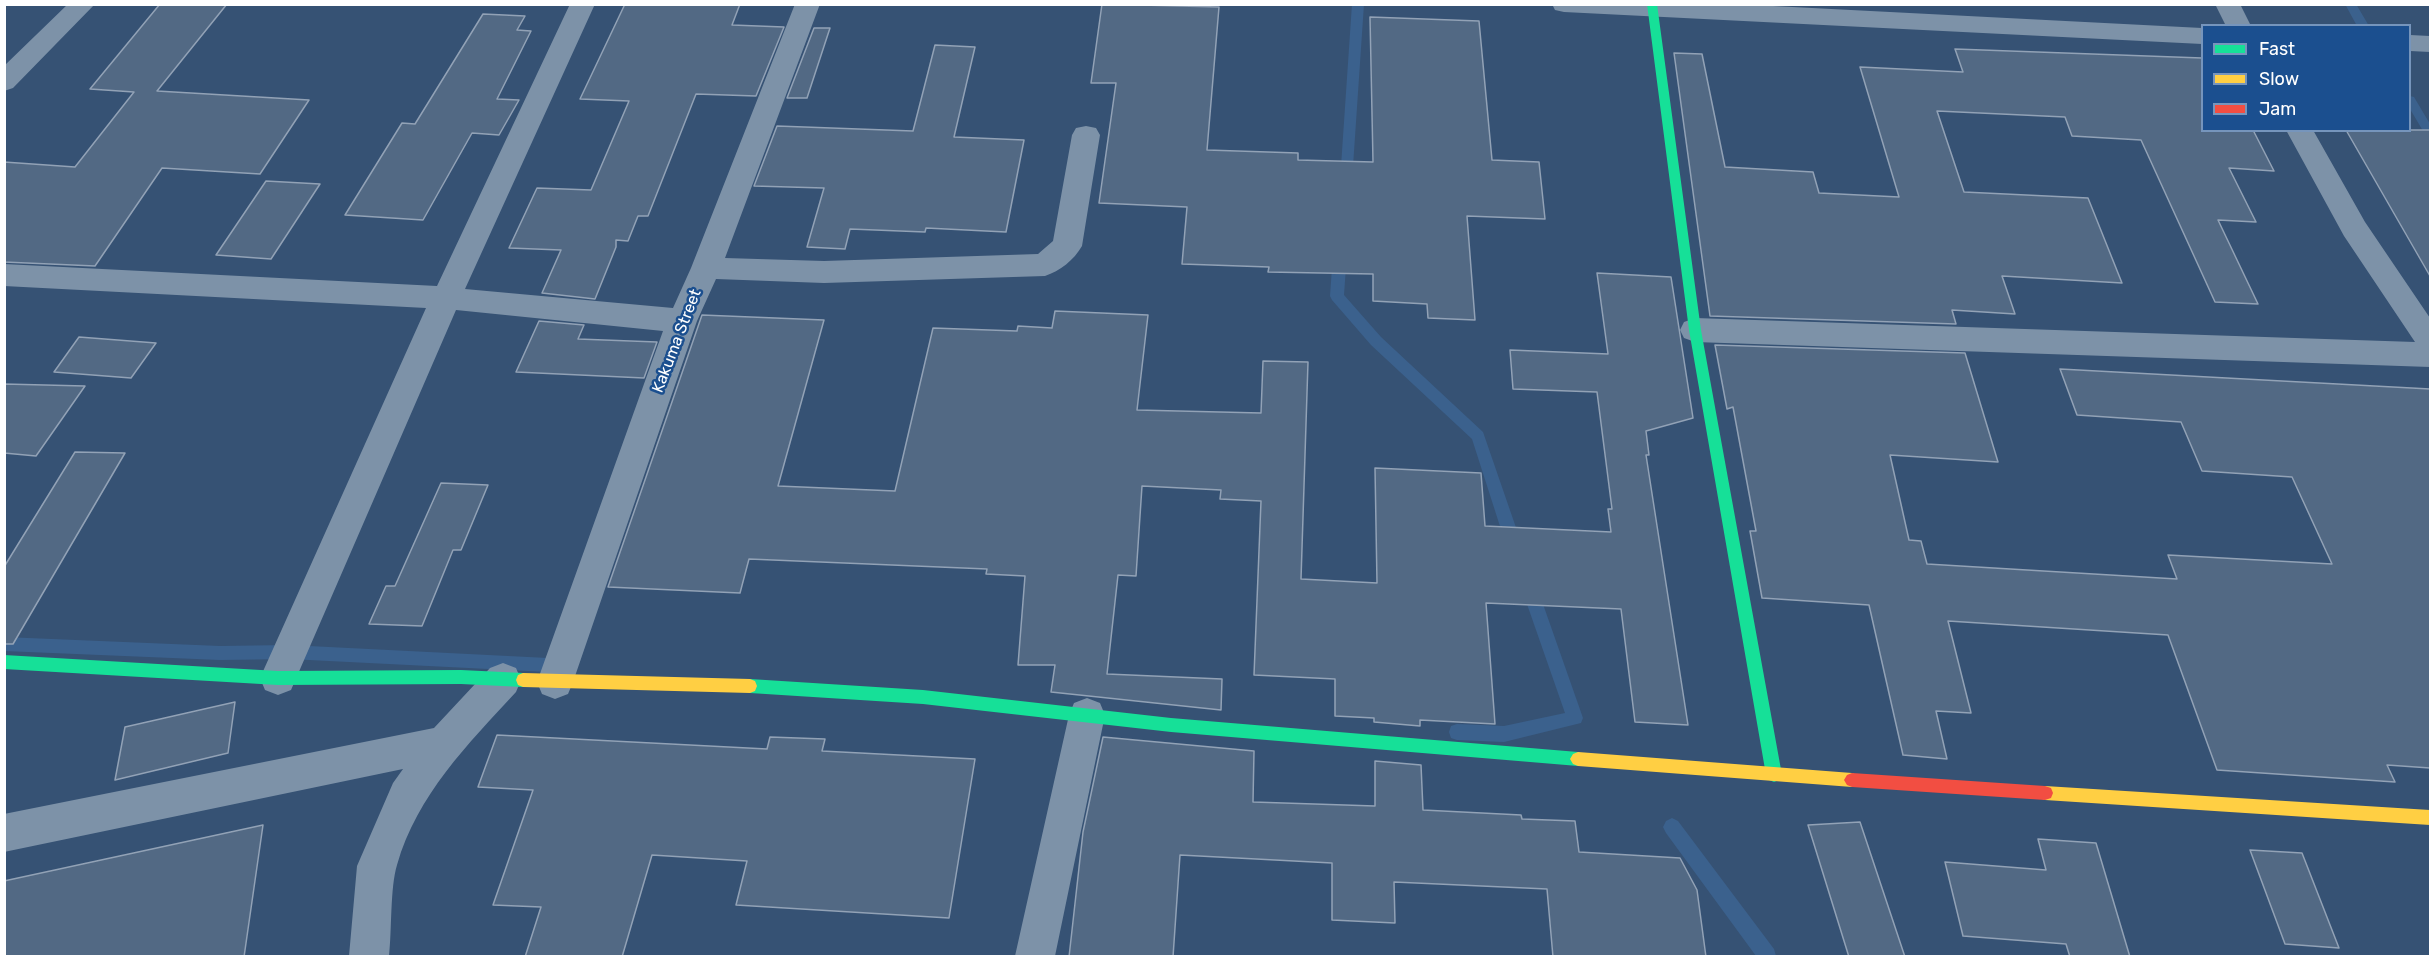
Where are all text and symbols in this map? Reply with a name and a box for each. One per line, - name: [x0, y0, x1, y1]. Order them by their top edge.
- legend: [2201, 24, 2411, 132]
- text: Fast: [2259, 38, 2295, 60]
- text: Slow: [2259, 68, 2299, 90]
- text: Jam: [2259, 98, 2296, 120]
- street label: Kakuma Street: [648, 286, 706, 396]

